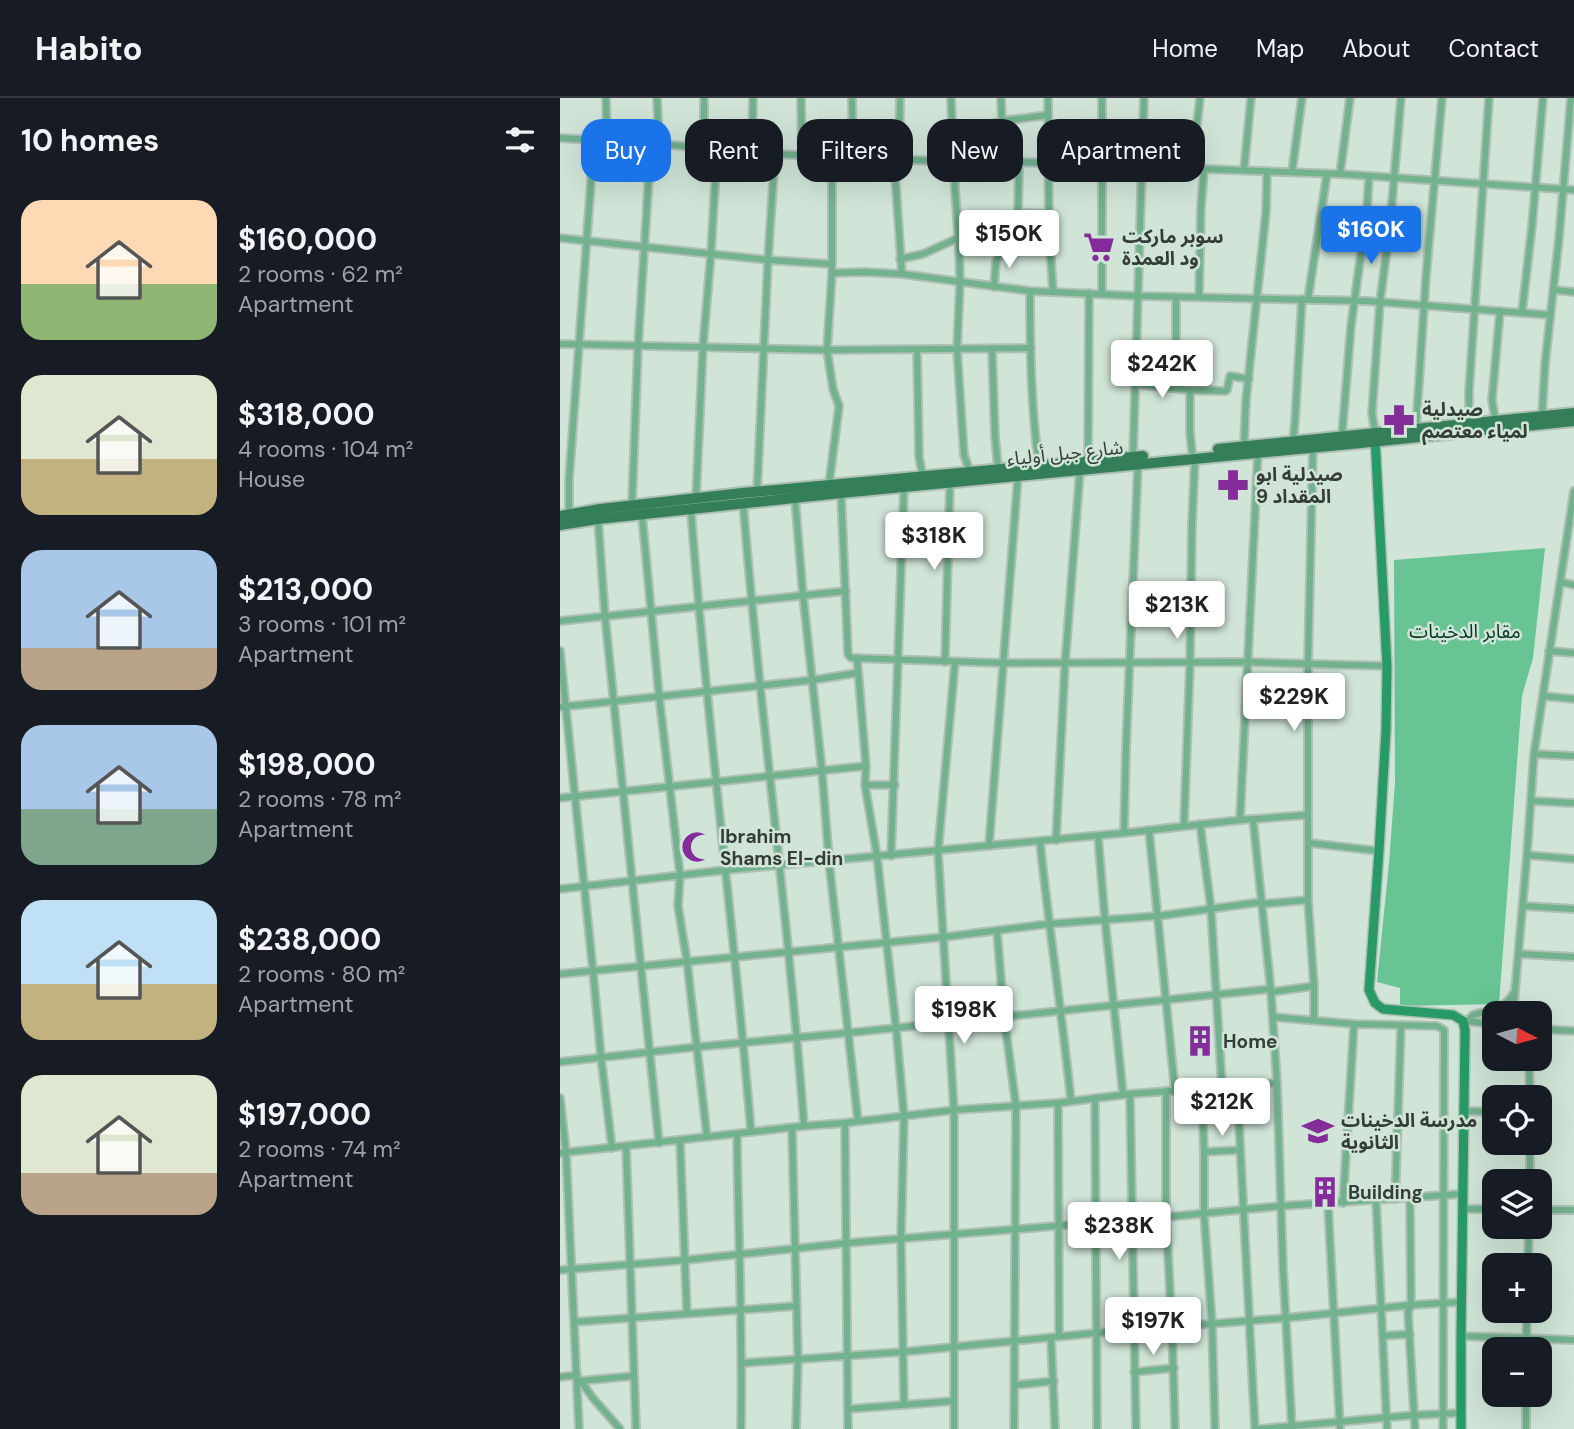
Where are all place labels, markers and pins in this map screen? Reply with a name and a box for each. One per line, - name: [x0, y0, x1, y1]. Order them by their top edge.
- pin: $160K: [1322, 206, 1420, 266]
- pin: $150K: [960, 211, 1058, 270]
- place label: سوبر ماركت ود العمدة: [1122, 224, 1223, 271]
- supermarket icon: سوبر ماركت ود العمدة: [1082, 230, 1116, 264]
- pin: $242K: [1113, 341, 1211, 400]
- place label: صيدلية لمياء معتصم: [1422, 397, 1528, 446]
- pharmacy icon: صيدلية لمياء معتصم: [1382, 403, 1416, 437]
- place label: صيدلية ابو المقداد 9: [1256, 462, 1343, 509]
- pharmacy icon: صيدلية ابو المقداد 9: [1216, 468, 1250, 502]
- pin: $318K: [885, 512, 983, 572]
- pin: $213K: [1128, 582, 1226, 641]
- pin: $229K: [1245, 674, 1343, 733]
- place label: Ibrahim Shams El-din: [720, 824, 843, 871]
- mosque icon: Ibrahim Shams El-din: [680, 830, 714, 864]
- pin: $198K: [915, 986, 1013, 1046]
- building icon: Home: [1183, 1024, 1217, 1058]
- place label: Home: [1223, 1029, 1277, 1054]
- pin: $212K: [1173, 1079, 1271, 1138]
- place label: مدرسة الدخينات الثانوية: [1341, 1108, 1477, 1155]
- school or university icon: مدرسة الدخينات الثانوية: [1301, 1114, 1335, 1148]
- building icon: Building: [1308, 1175, 1342, 1209]
- place label: Building: [1348, 1180, 1423, 1205]
- pin: $238K: [1070, 1202, 1168, 1262]
- pin: $197K: [1104, 1298, 1202, 1357]

